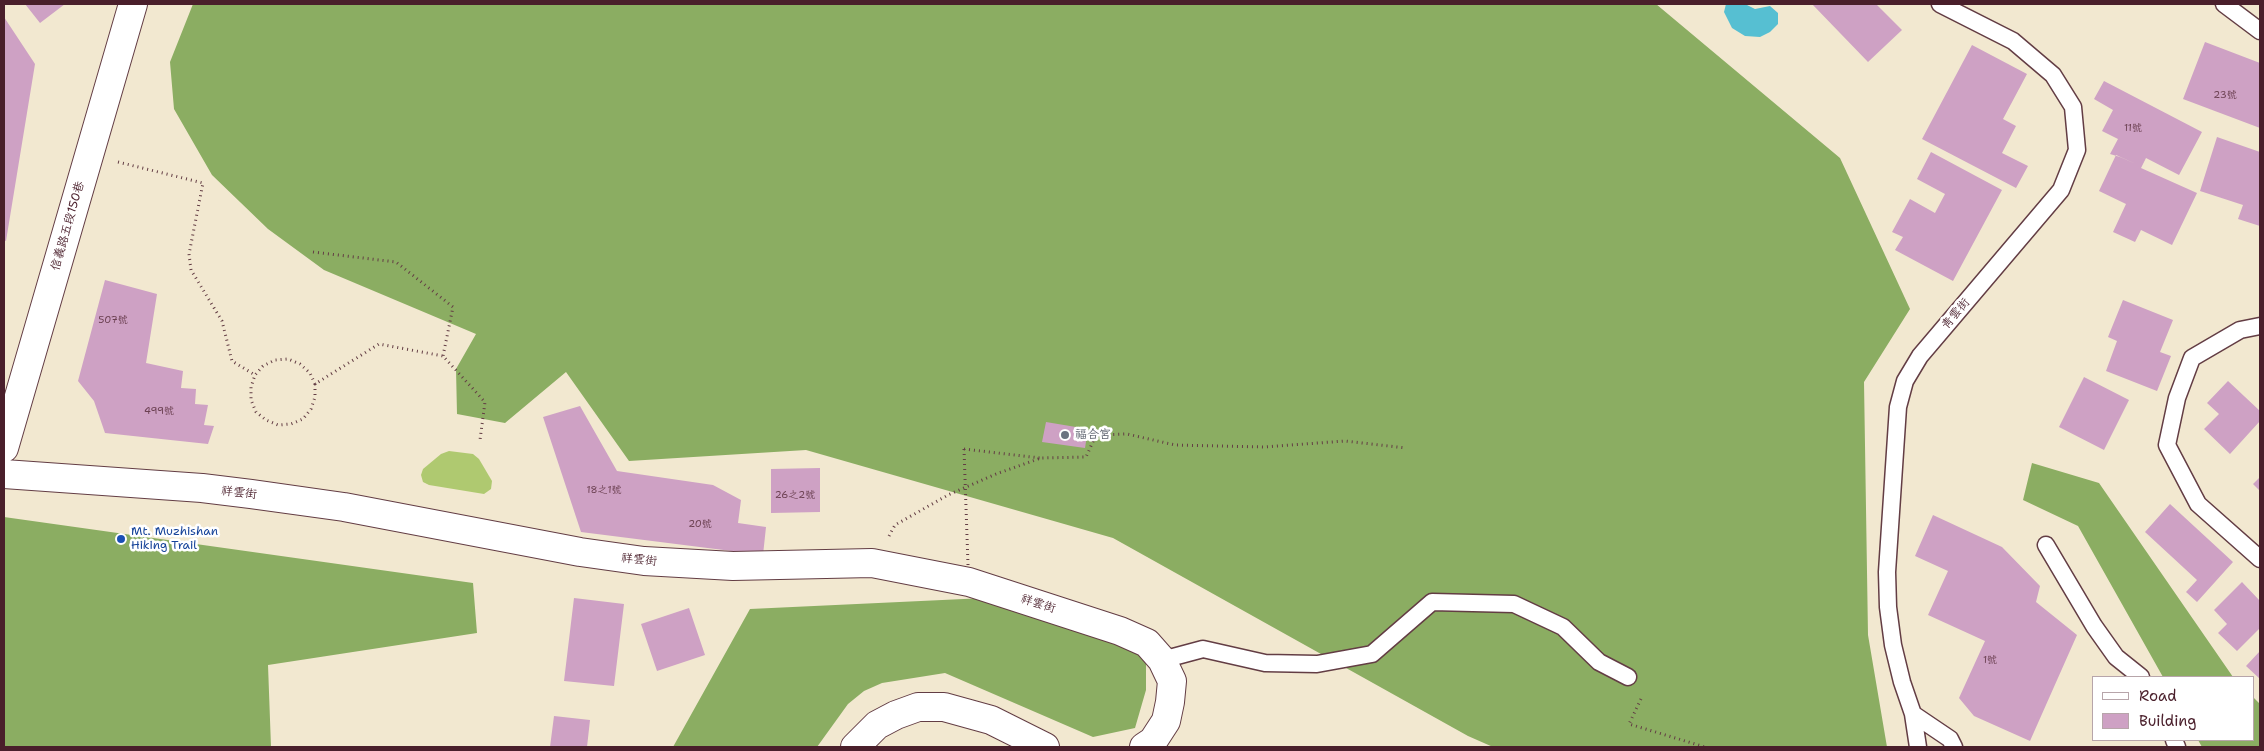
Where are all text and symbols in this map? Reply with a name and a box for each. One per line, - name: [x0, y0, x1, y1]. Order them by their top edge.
- house number: 23號: [2213, 89, 2237, 101]
- house number: 11號: [2124, 122, 2142, 134]
- street label: 信義路五段150巷: [48, 180, 88, 272]
- street label: 青雲街: [1939, 296, 1973, 332]
- house number: 507號: [98, 314, 128, 326]
- house number: 499號: [144, 405, 174, 417]
- place label: 福合宮: [1075, 428, 1111, 442]
- marker: 福合宮: [1059, 429, 1071, 441]
- street label: 祥雲街: [220, 484, 258, 502]
- house number: 18之1號: [586, 484, 622, 496]
- house number: 26之2號: [775, 489, 815, 501]
- house number: 20號: [688, 518, 712, 530]
- place label: Mt. Muzhishan Hiking Trail: [131, 525, 218, 553]
- marker: Mt. Muzhishan Hiking Trail: [115, 533, 127, 545]
- street label: 祥雲街: [620, 551, 658, 569]
- street label: 祥雲街: [1019, 592, 1057, 616]
- house number: 1號: [1983, 654, 1997, 666]
- legend: [2092, 676, 2254, 741]
- text: Road: [2139, 686, 2177, 706]
- text: Building: [2139, 711, 2196, 731]

